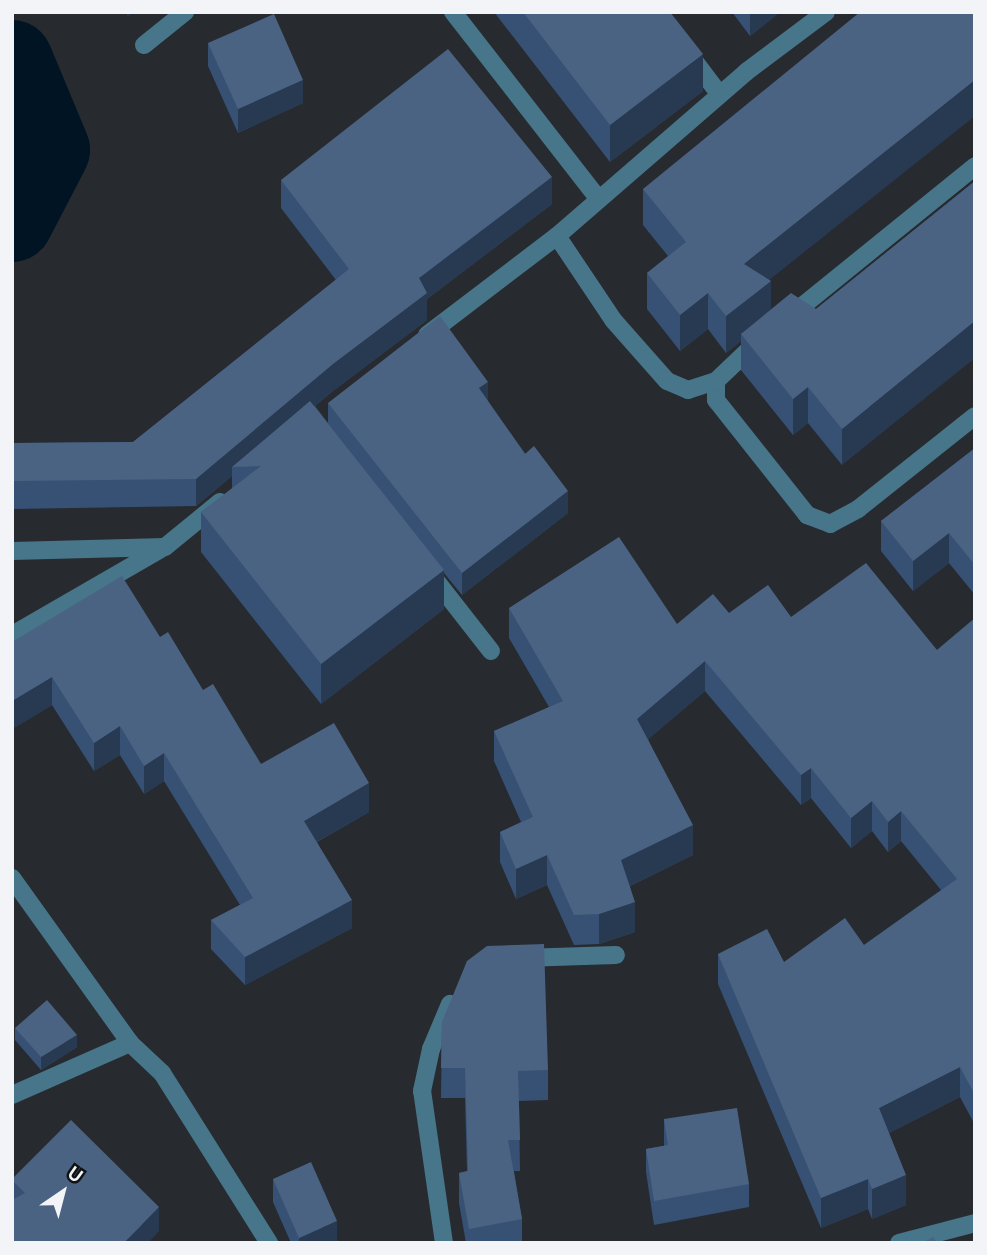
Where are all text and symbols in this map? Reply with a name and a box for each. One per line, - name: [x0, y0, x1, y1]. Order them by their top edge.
- north arrow: [28, 1157, 98, 1227]
- text: U: [63, 1160, 88, 1188]

